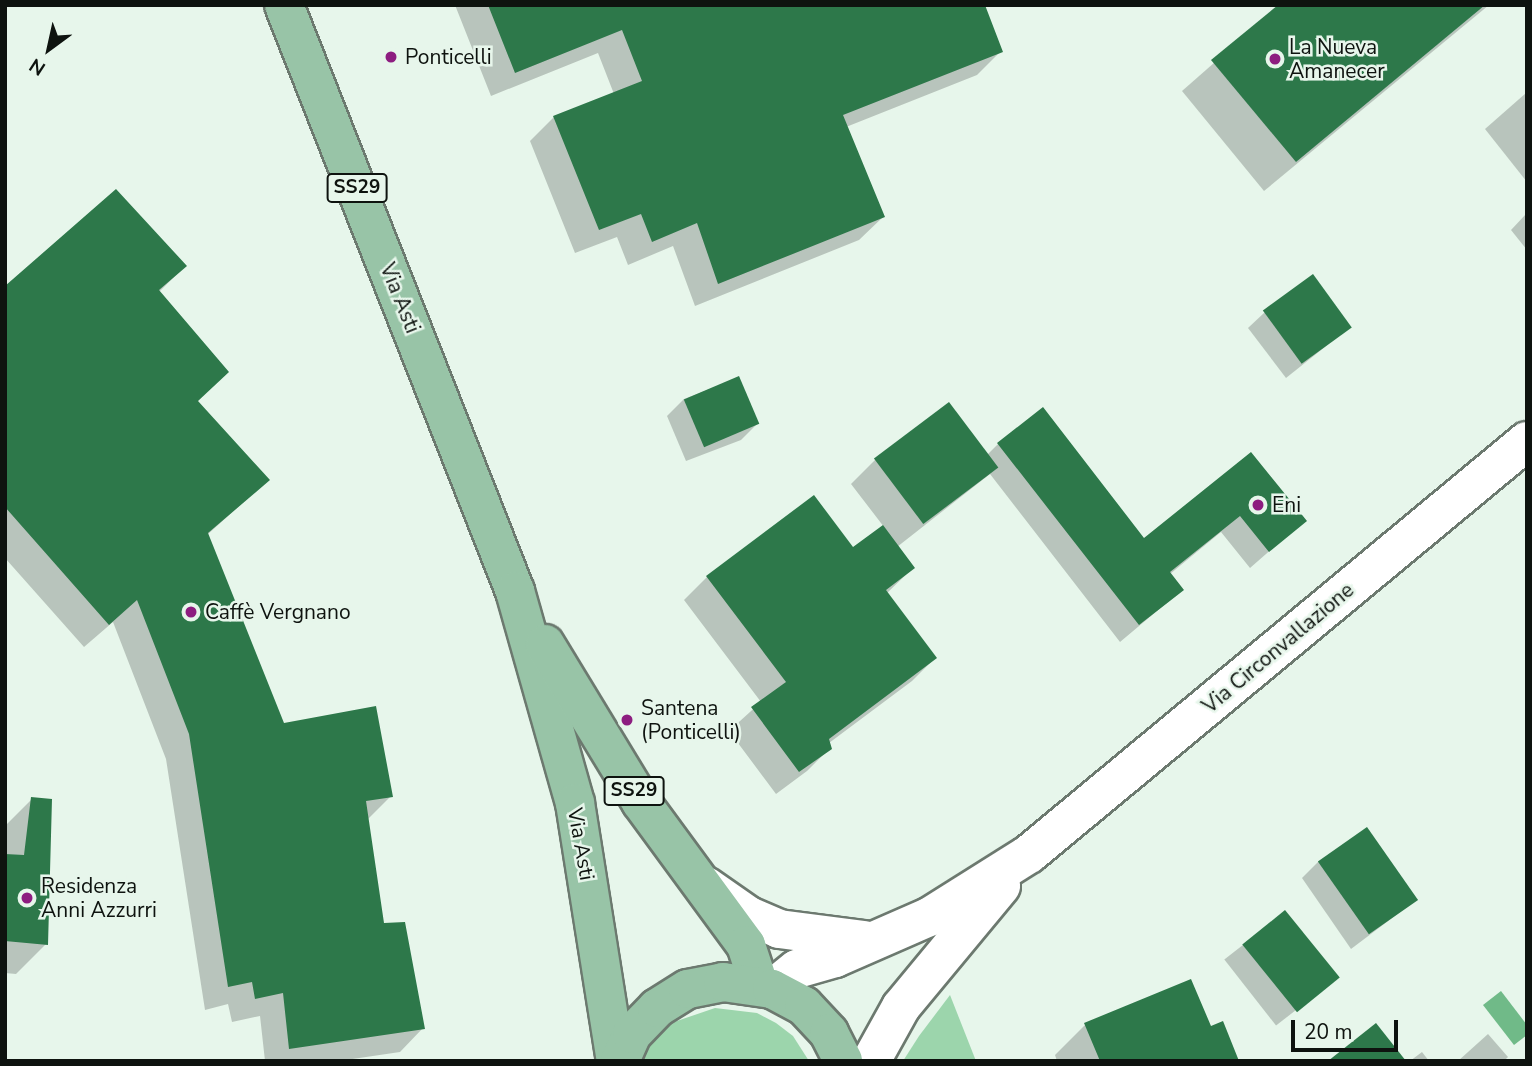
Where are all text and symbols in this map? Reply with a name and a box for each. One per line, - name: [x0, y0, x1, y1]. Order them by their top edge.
- north arrow: [14, 14, 84, 84]
- place label: La Nueva Amanecer: [1289, 34, 1385, 84]
- place label: Ponticelli: [405, 44, 492, 70]
- marker: Ponticelli: [383, 49, 399, 65]
- marker: La Nueva Amanecer: [1267, 51, 1283, 67]
- text: N: [25, 52, 51, 81]
- road number: SS29: [326, 172, 388, 204]
- street label: Via Asti: [375, 259, 425, 337]
- place label: Eni: [1272, 492, 1301, 518]
- marker: Eni: [1250, 497, 1266, 513]
- street label: Via Circonvallazione: [1197, 577, 1359, 719]
- place label: Caffè Vergnano: [205, 599, 351, 625]
- marker: Caffè Vergnano: [183, 604, 199, 620]
- place label: Santena (Ponticelli): [641, 695, 741, 745]
- marker: Santena (Ponticelli): [619, 712, 635, 728]
- road number: SS29: [602, 776, 666, 806]
- street label: Via Asti: [562, 806, 600, 882]
- place label: Residenza Anni Azzurri: [41, 873, 157, 923]
- marker: Residenza Anni Azzurri: [19, 890, 35, 906]
- scale bar: [1294, 1006, 1401, 1050]
- text: 20 m: [1304, 1018, 1353, 1046]

